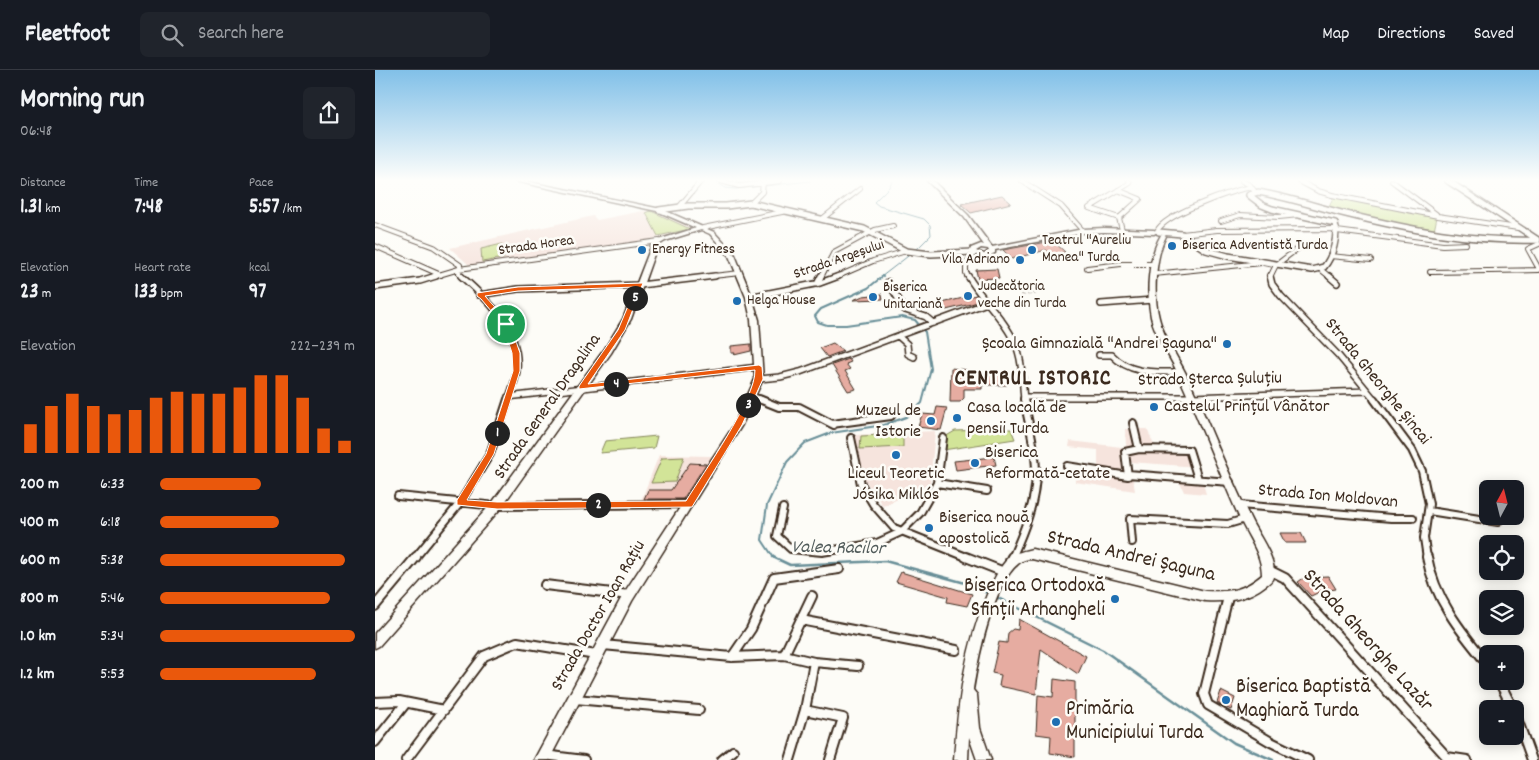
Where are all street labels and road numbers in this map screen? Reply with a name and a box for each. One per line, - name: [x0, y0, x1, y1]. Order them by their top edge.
- street label: Strada Horea: [497, 230, 576, 262]
- street label: Strada Argeșului: [791, 234, 888, 286]
- street label: Strada Gheorghe Șincai: [1318, 313, 1436, 451]
- street label: Strada General Dragalina: [488, 329, 608, 485]
- street label: Strada Șterca Șuluțiu: [1138, 366, 1282, 394]
- street label: Strada Ion Moldovan: [1257, 478, 1399, 516]
- street label: Strada Andrei Șaguna: [1044, 523, 1219, 591]
- street label: Strada Doctor Ioan Rațiu: [546, 536, 652, 696]
- street label: Strada Gheorghe Lazăr: [1295, 563, 1440, 719]

